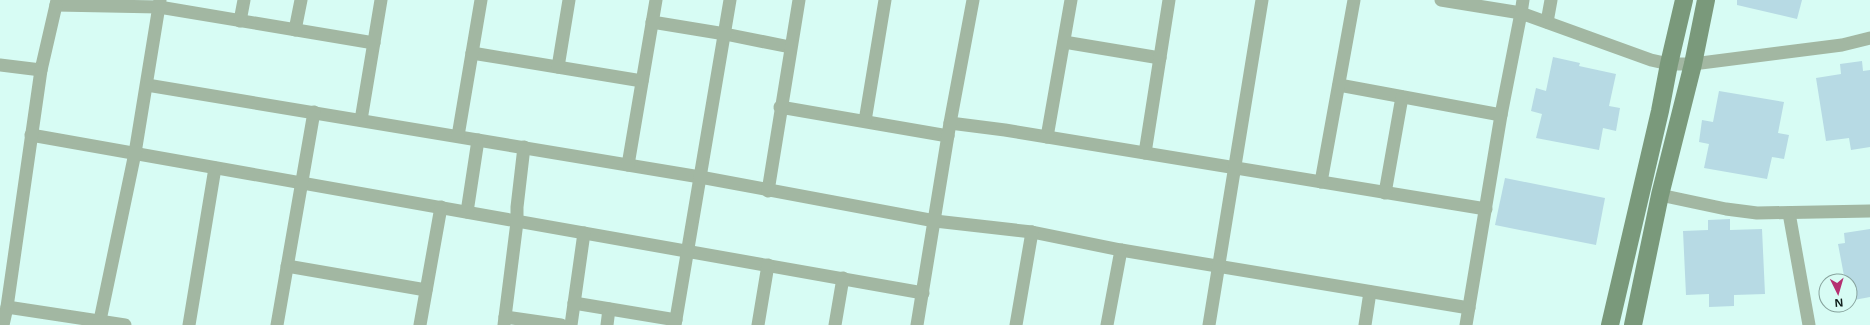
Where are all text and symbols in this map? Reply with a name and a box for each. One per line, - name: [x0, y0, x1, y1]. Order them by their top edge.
- north arrow: [1818, 273, 1858, 313]
- text: N: [1834, 296, 1844, 311]

